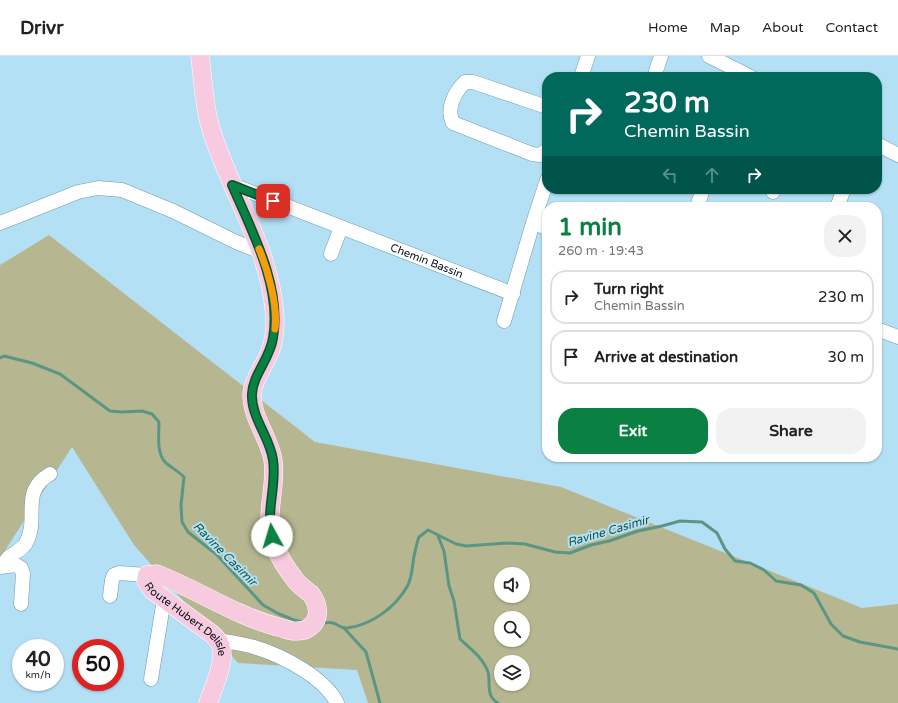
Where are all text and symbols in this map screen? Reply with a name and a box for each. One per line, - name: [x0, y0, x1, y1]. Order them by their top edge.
- text: Drivr: [20, 17, 63, 39]
- text: Home: [648, 19, 688, 36]
- text: Map: [710, 19, 740, 36]
- text: About: [762, 19, 804, 36]
- text: Contact: [826, 19, 878, 36]
- text: 230 m: [624, 86, 710, 120]
- icon: right: [558, 88, 610, 140]
- text: Chemin Bassin: [624, 120, 750, 142]
- icon: left: [659, 164, 681, 186]
- icon: ahead: [701, 164, 723, 186]
- icon: right: [743, 164, 765, 186]
- pin: [256, 184, 290, 218]
- icon: arrive: [262, 190, 284, 212]
- text: 1 min: [558, 213, 622, 242]
- button: close: [824, 215, 866, 257]
- street label: Chemin Bassin: [389, 240, 465, 280]
- text: 260 m · 19:43: [558, 243, 644, 259]
- text: Turn right: [594, 280, 664, 298]
- icon: right: [560, 286, 582, 308]
- text: 230 m: [818, 288, 864, 306]
- text: Chemin Bassin: [594, 298, 685, 314]
- icon: arrive: [560, 346, 582, 368]
- text: Arrive at destination: [594, 348, 738, 366]
- text: 30 m: [827, 348, 864, 366]
- button: Exit: [558, 408, 708, 454]
- button: Share: [716, 408, 866, 454]
- water label: Ravine Casimir: [566, 512, 652, 549]
- position arrow: [251, 515, 293, 557]
- water label: Ravine Casimir: [190, 519, 261, 590]
- map controls: [494, 567, 530, 691]
- button: sound: [494, 567, 530, 603]
- street label: Route Hubert Delisle: [142, 580, 229, 656]
- button: search: [494, 611, 530, 647]
- speed limit sign: 50: [72, 639, 124, 691]
- text: 40: [25, 648, 51, 672]
- button: layers: [494, 655, 530, 691]
- text: km/h: [25, 669, 51, 681]

